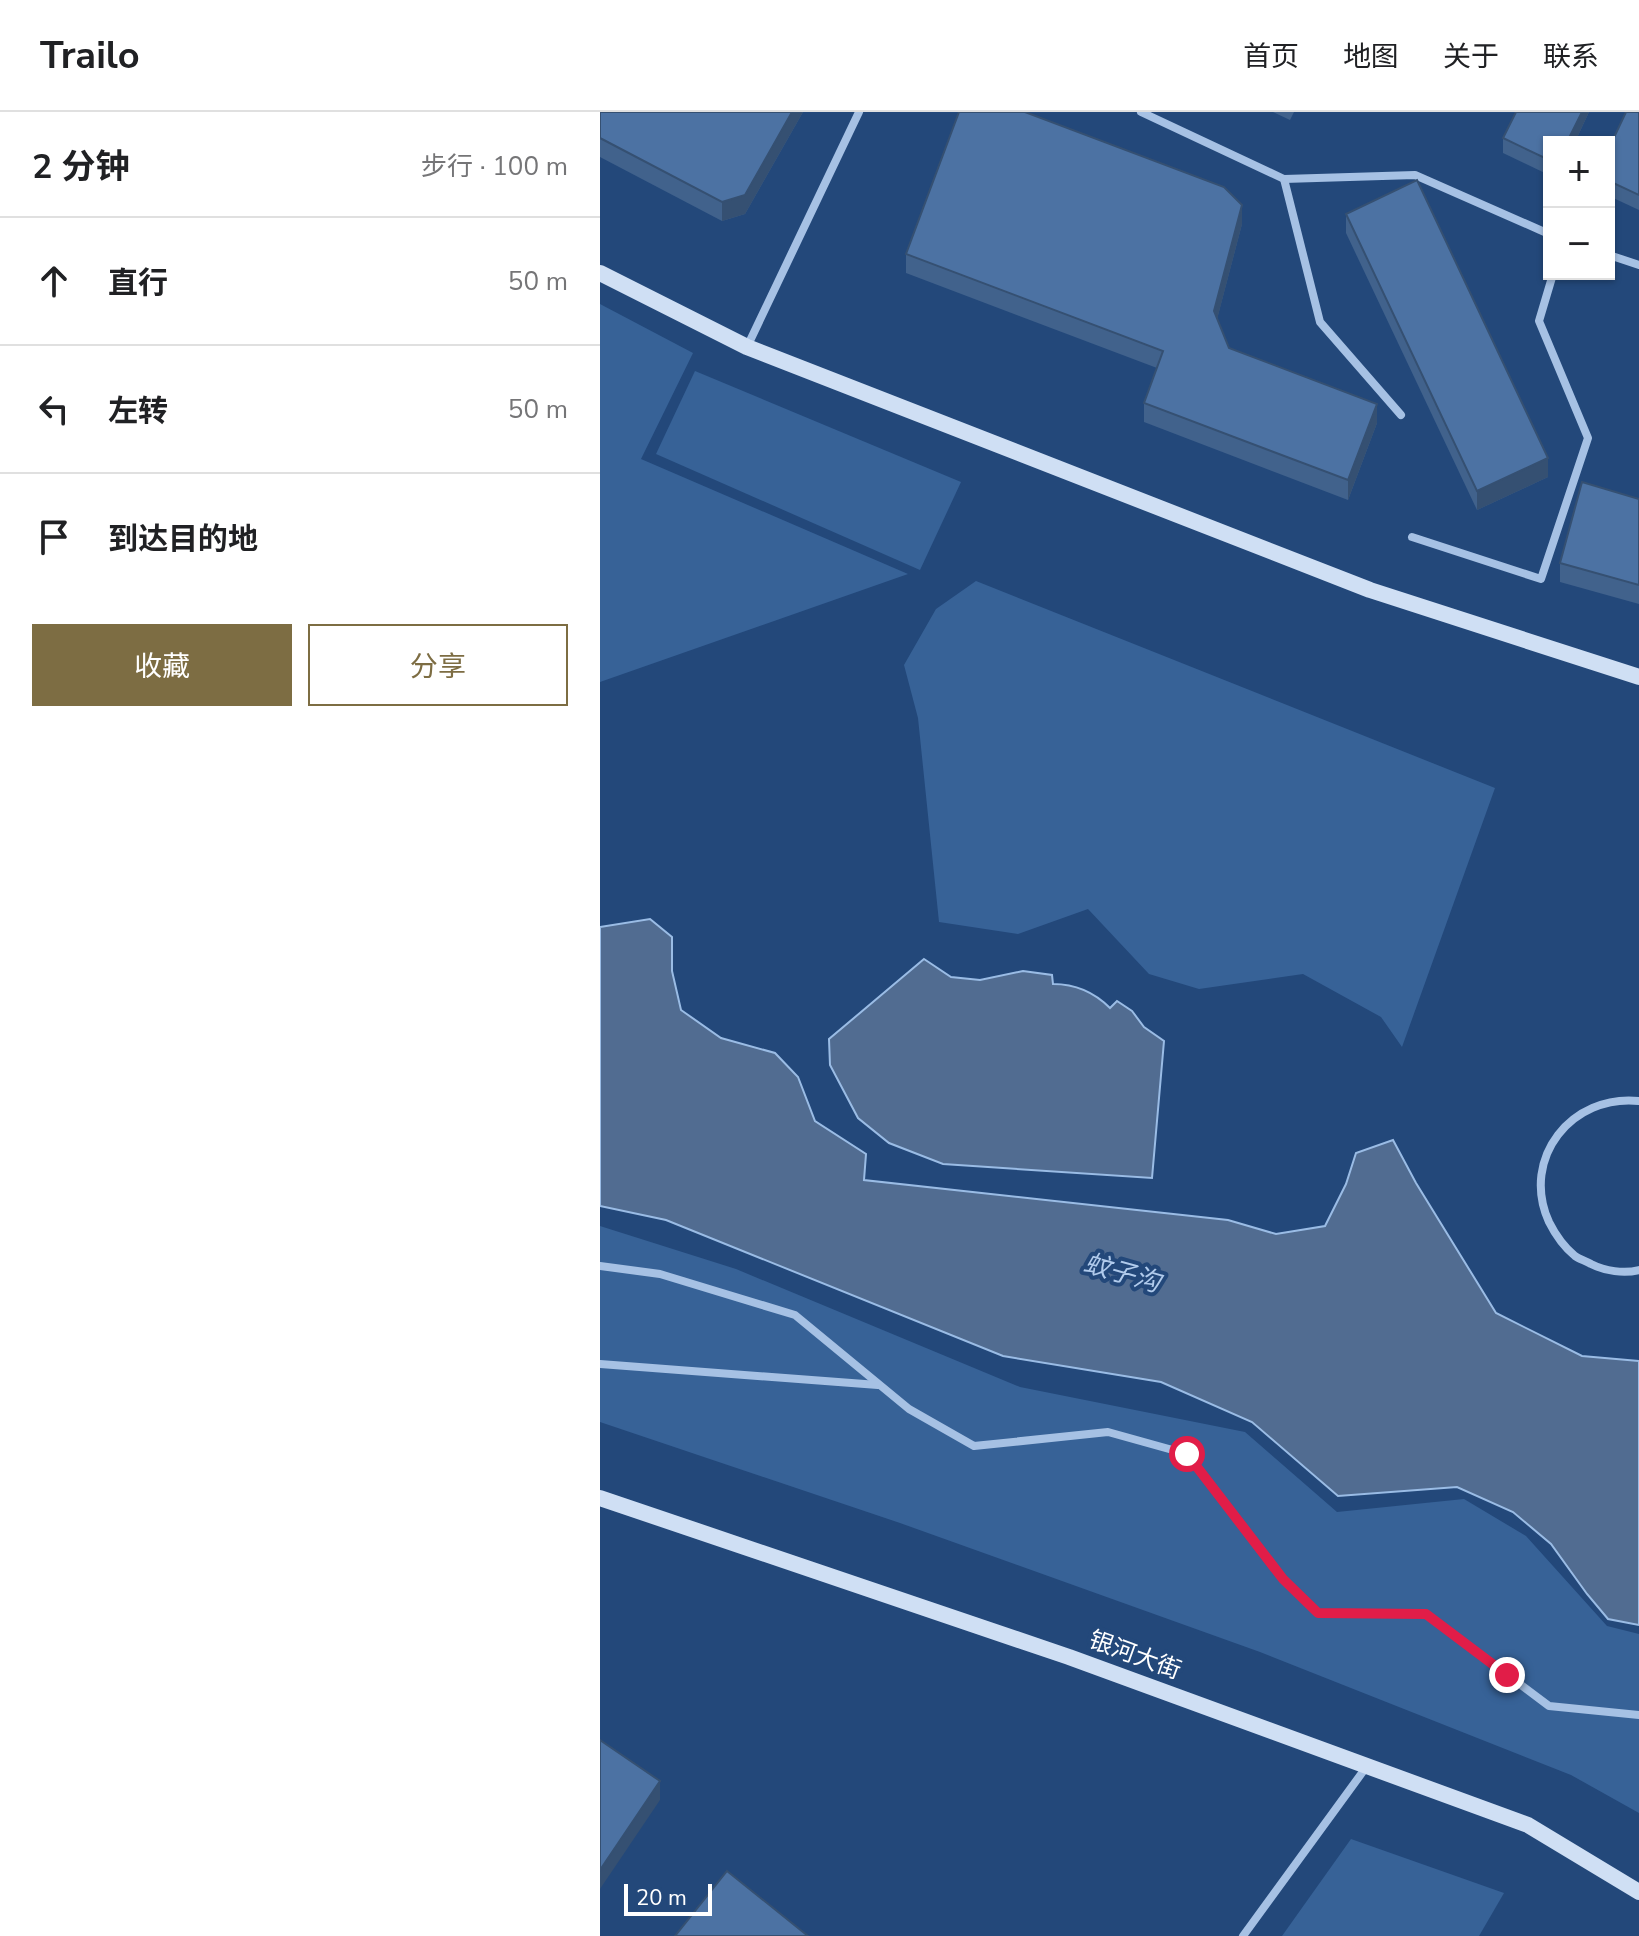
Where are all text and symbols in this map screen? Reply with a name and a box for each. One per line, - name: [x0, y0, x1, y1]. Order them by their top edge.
- text: Trailo: [40, 30, 140, 81]
- text: 首页: [1243, 38, 1299, 76]
- text: 地图: [1343, 38, 1399, 76]
- text: 关于: [1443, 38, 1499, 76]
- text: 联系: [1543, 38, 1599, 76]
- map controls: [1543, 136, 1615, 280]
- button: +: [1543, 136, 1615, 208]
- text: 2 分钟: [32, 144, 130, 190]
- text: 步行 · 100 m: [421, 149, 568, 184]
- button: −: [1543, 208, 1615, 280]
- icon: ahead: [32, 259, 76, 303]
- text: 直行: [108, 263, 168, 304]
- text: 50 m: [508, 264, 568, 299]
- icon: left: [32, 387, 76, 431]
- text: 左转: [108, 391, 168, 432]
- text: 50 m: [508, 392, 568, 427]
- icon: arrive: [32, 515, 76, 559]
- text: 到达目的地: [108, 519, 258, 560]
- button: 收藏: [32, 624, 292, 706]
- button: 分享: [308, 624, 568, 706]
- water label: 蚊子沟: [1080, 1245, 1167, 1301]
- route start: [1169, 1436, 1205, 1472]
- street label: 银河大街: [1084, 1624, 1186, 1686]
- route end: [1489, 1657, 1525, 1693]
- scale bar: [624, 1880, 712, 1916]
- text: 20 m: [636, 1883, 687, 1913]

